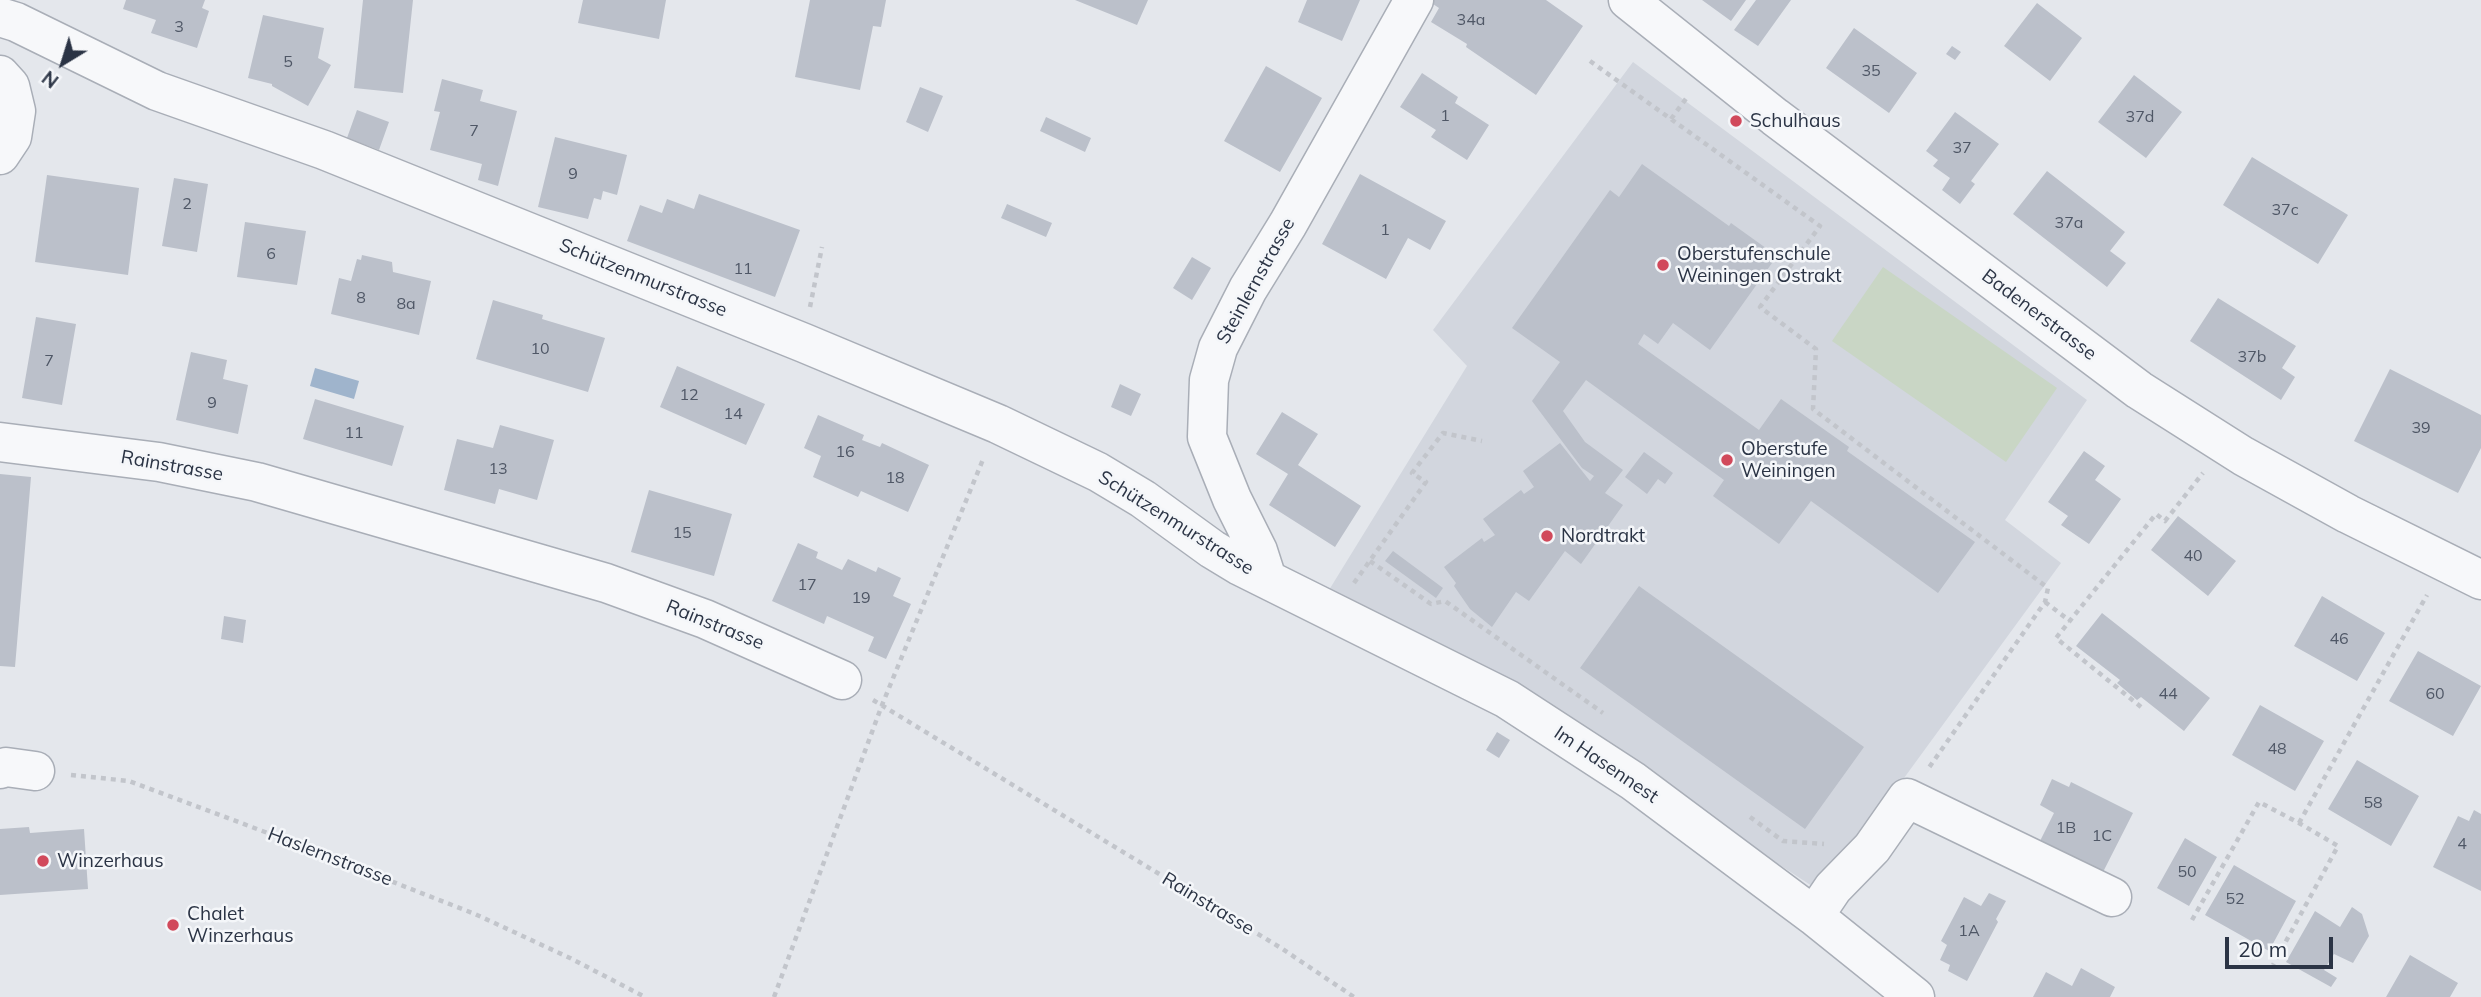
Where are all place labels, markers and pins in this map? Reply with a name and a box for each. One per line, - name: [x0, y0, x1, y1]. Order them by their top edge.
- place label: Schulhaus: [1750, 110, 1841, 132]
- marker: Schulhaus: [1728, 113, 1744, 129]
- place label: Oberstufenschule Weiningen Ostrakt: [1677, 243, 1842, 287]
- marker: Oberstufenschule Weiningen Ostrakt: [1655, 257, 1671, 273]
- place label: Oberstufe Weiningen: [1741, 438, 1836, 482]
- marker: Oberstufe Weiningen: [1719, 452, 1735, 468]
- place label: Nordtrakt: [1561, 525, 1645, 547]
- marker: Nordtrakt: [1539, 528, 1555, 544]
- place label: Winzerhaus: [57, 850, 164, 872]
- marker: Winzerhaus: [35, 853, 51, 869]
- place label: Chalet Winzerhaus: [187, 903, 294, 947]
- marker: Chalet Winzerhaus: [165, 917, 181, 933]

